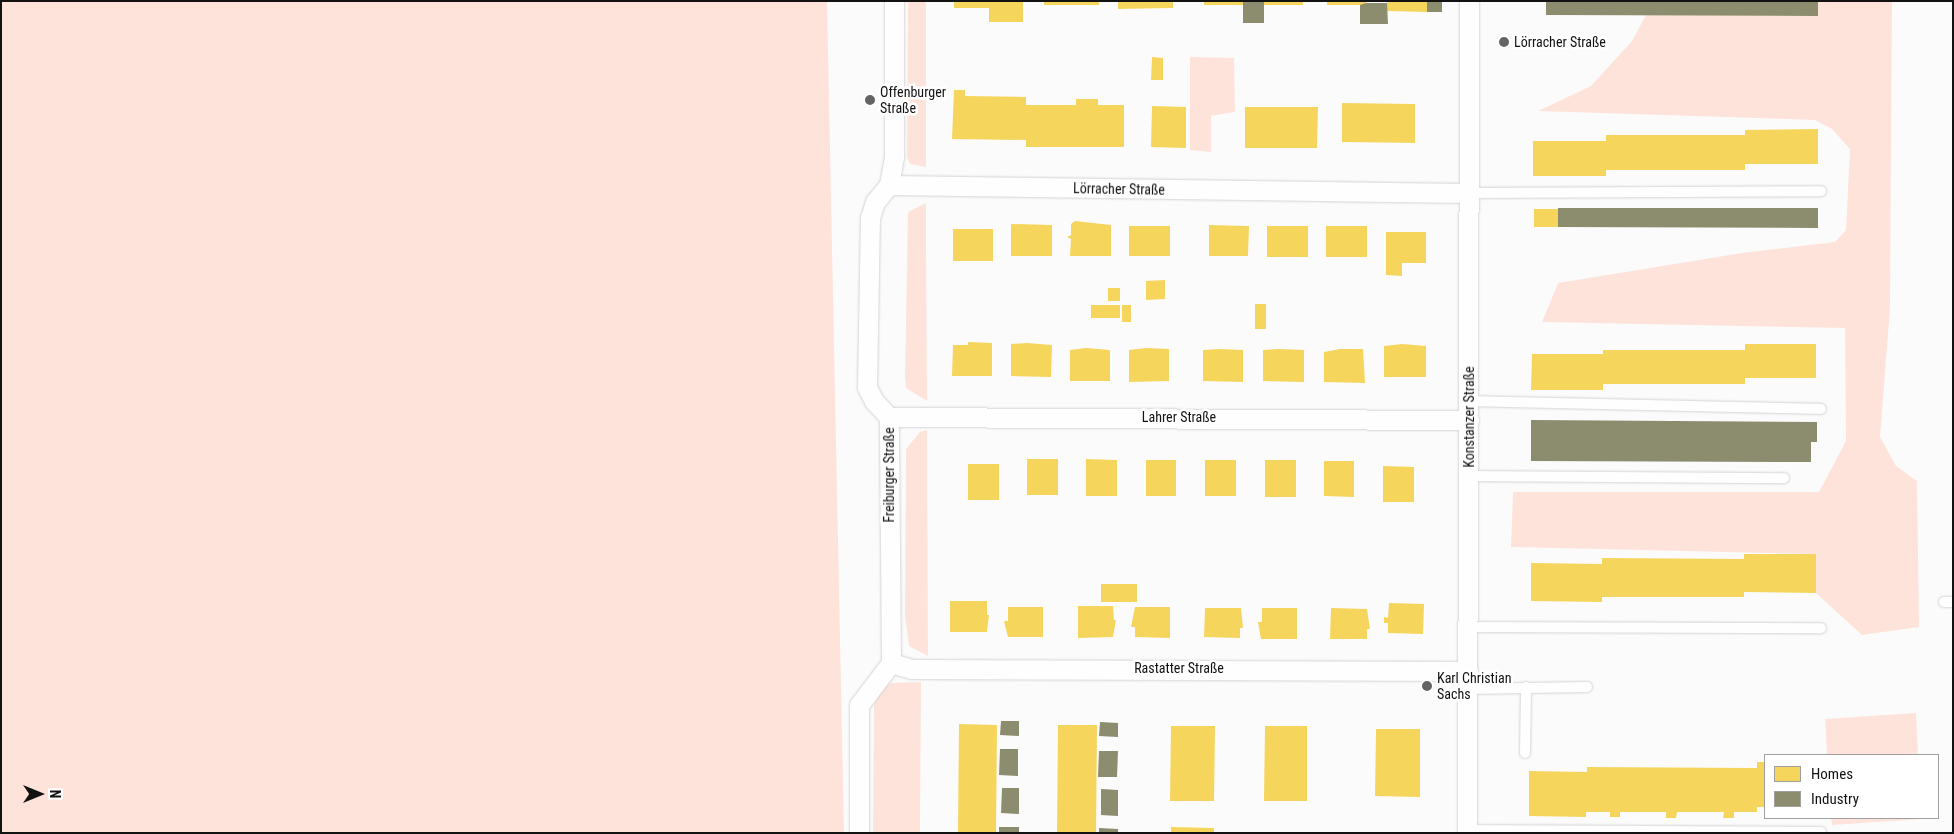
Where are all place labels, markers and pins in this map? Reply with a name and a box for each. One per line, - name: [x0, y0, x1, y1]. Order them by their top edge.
- place label: Lörracher Straße: [1514, 34, 1606, 50]
- marker: Lörracher Straße: [1498, 36, 1510, 48]
- place label: Offenburger Straße: [880, 84, 946, 116]
- marker: Offenburger Straße: [864, 94, 876, 106]
- place label: Karl Christian Sachs: [1437, 670, 1511, 702]
- marker: Karl Christian Sachs: [1421, 680, 1433, 692]

